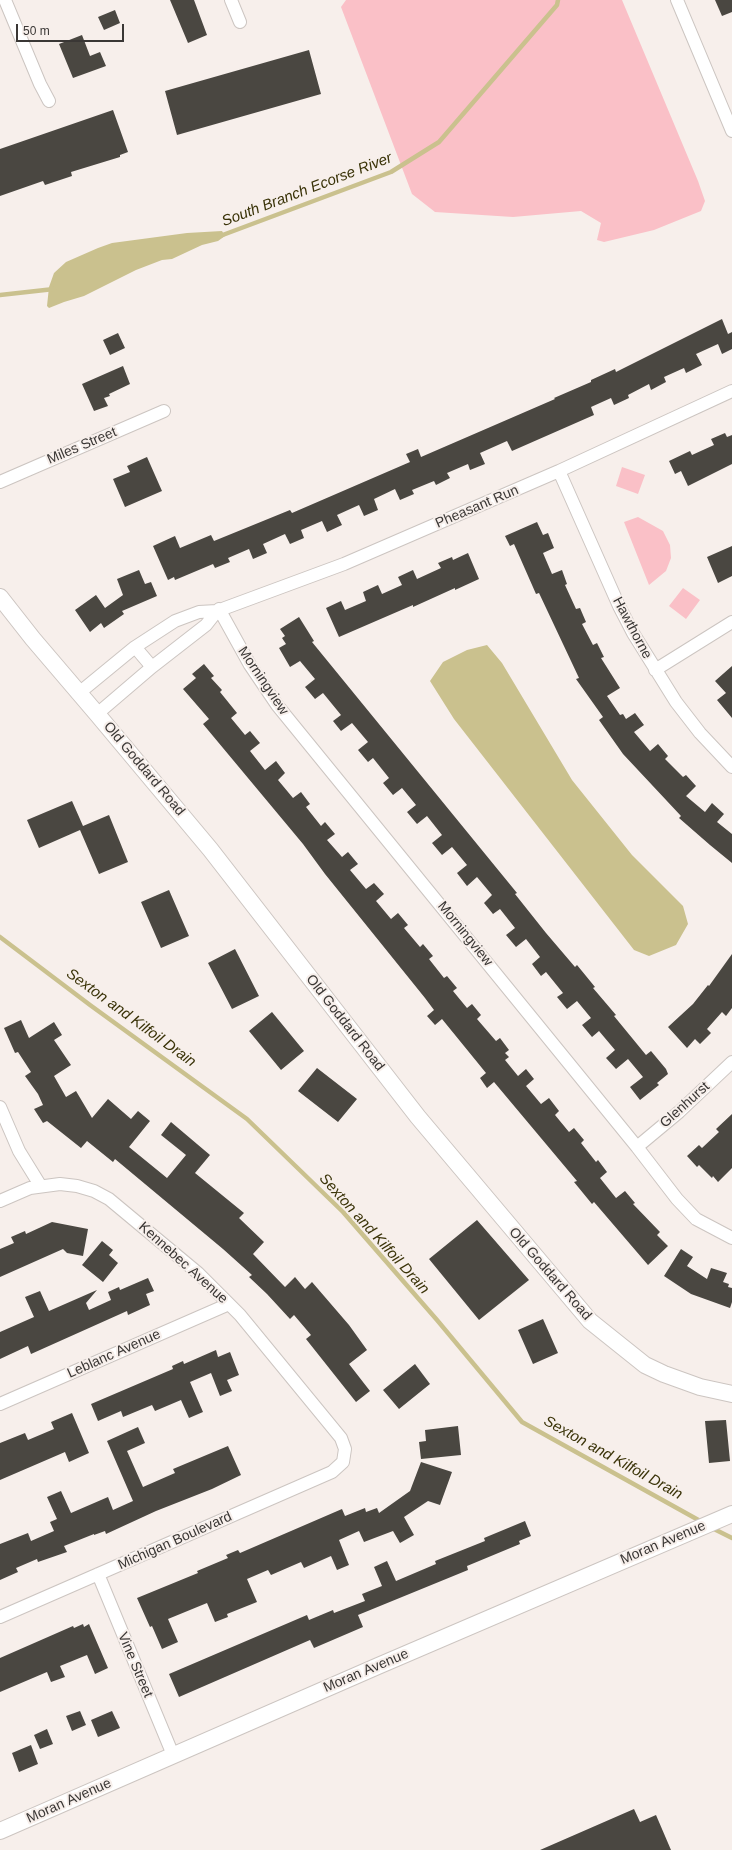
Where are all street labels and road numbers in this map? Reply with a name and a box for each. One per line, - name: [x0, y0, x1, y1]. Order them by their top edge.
- street label: Miles Street: [45, 424, 119, 468]
- street label: Pheasant Run: [433, 482, 521, 532]
- street label: Hawthorne: [609, 594, 655, 662]
- street label: Morningview: [234, 644, 292, 718]
- street label: Old Goddard Road: [100, 719, 188, 819]
- street label: Morningview: [434, 898, 496, 970]
- street label: Old Goddard Road: [302, 972, 388, 1074]
- street label: Glenhurst: [657, 1078, 713, 1132]
- street label: Kennebec Avenue: [135, 1219, 231, 1307]
- street label: Old Goddard Road: [505, 1224, 595, 1324]
- street label: Leblanc Avenue: [65, 1326, 163, 1382]
- street label: Michigan Boulevard: [115, 1508, 235, 1574]
- street label: Moran Avenue: [618, 1518, 708, 1568]
- street label: Vine Street: [114, 1630, 156, 1700]
- street label: Moran Avenue: [321, 1646, 411, 1696]
- street label: Moran Avenue: [24, 1775, 114, 1827]

